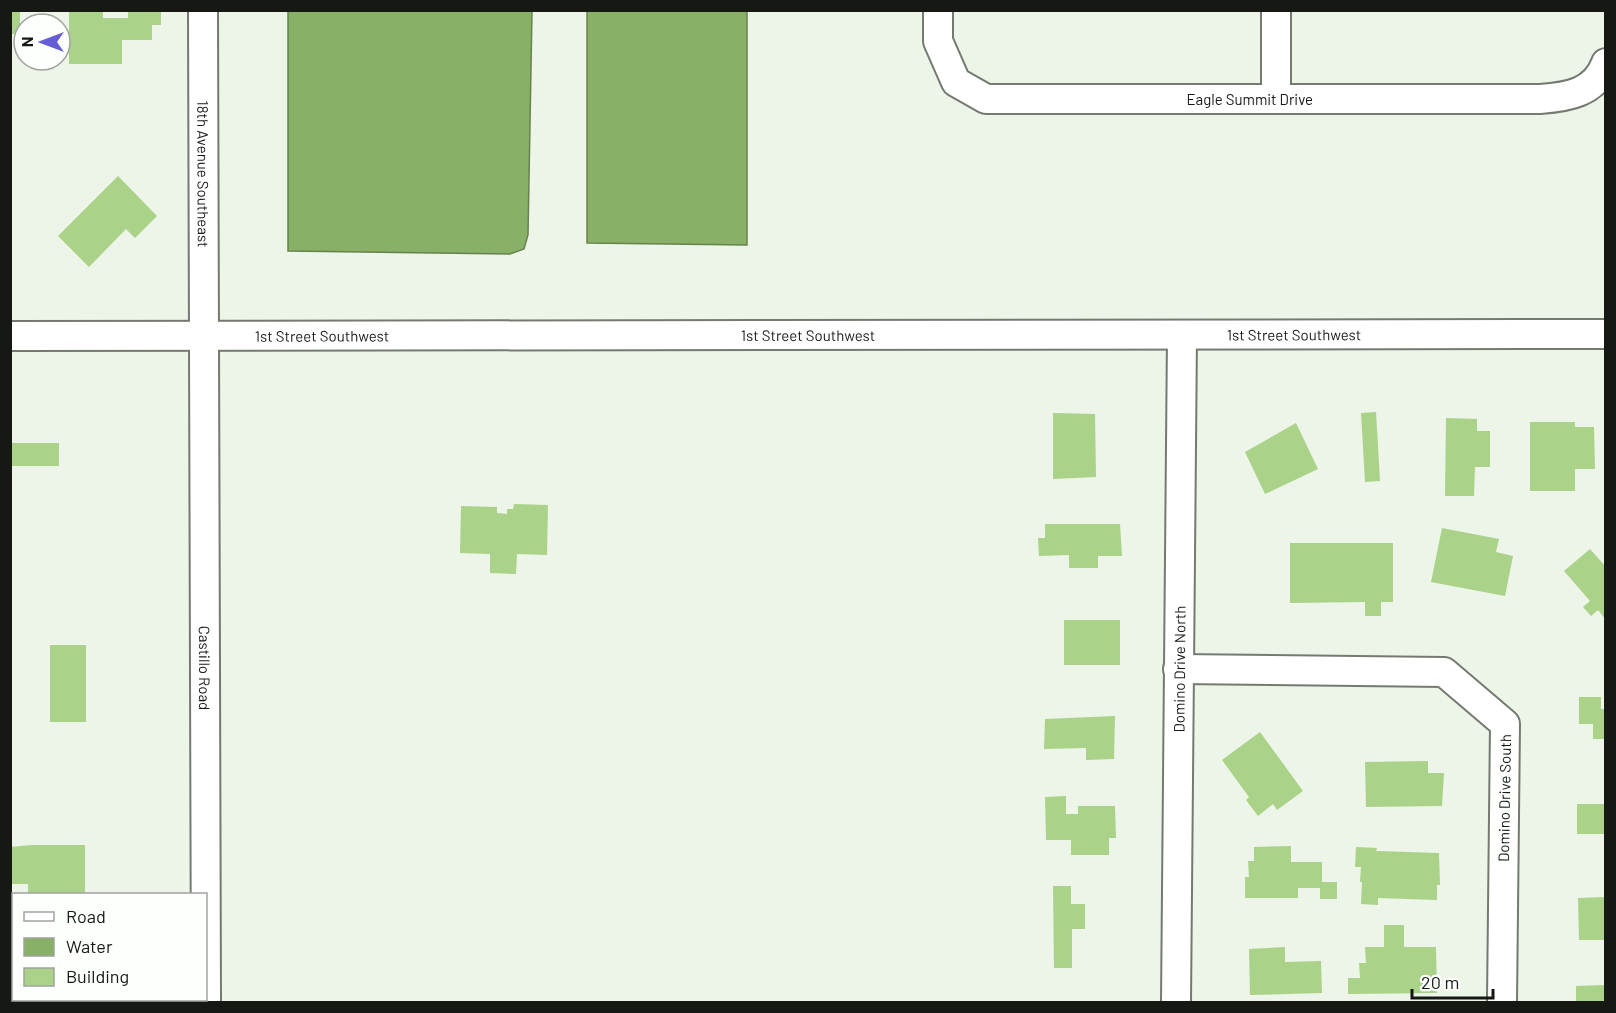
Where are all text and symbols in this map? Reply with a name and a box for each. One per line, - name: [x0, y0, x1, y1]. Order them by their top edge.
- north arrow: [12, 12, 72, 72]
- text: N: [17, 37, 36, 47]
- street label: Eagle Summit Drive: [1186, 90, 1313, 108]
- street label: 18th Avenue Southeast: [194, 100, 213, 248]
- street label: 1st Street Southwest: [1227, 325, 1361, 343]
- street label: 1st Street Southwest: [741, 326, 875, 344]
- street label: 1st Street Southwest: [255, 327, 389, 345]
- street label: Domino Drive North: [1169, 605, 1189, 733]
- street label: Castillo Road: [196, 626, 214, 710]
- street label: Domino Drive South: [1494, 734, 1514, 862]
- legend: [12, 893, 207, 1001]
- text: Road: [66, 905, 106, 927]
- text: Water: [66, 935, 113, 957]
- scale bar: [1412, 962, 1493, 1000]
- text: Building: [66, 965, 129, 987]
- text: 20 m: [1421, 971, 1459, 993]

